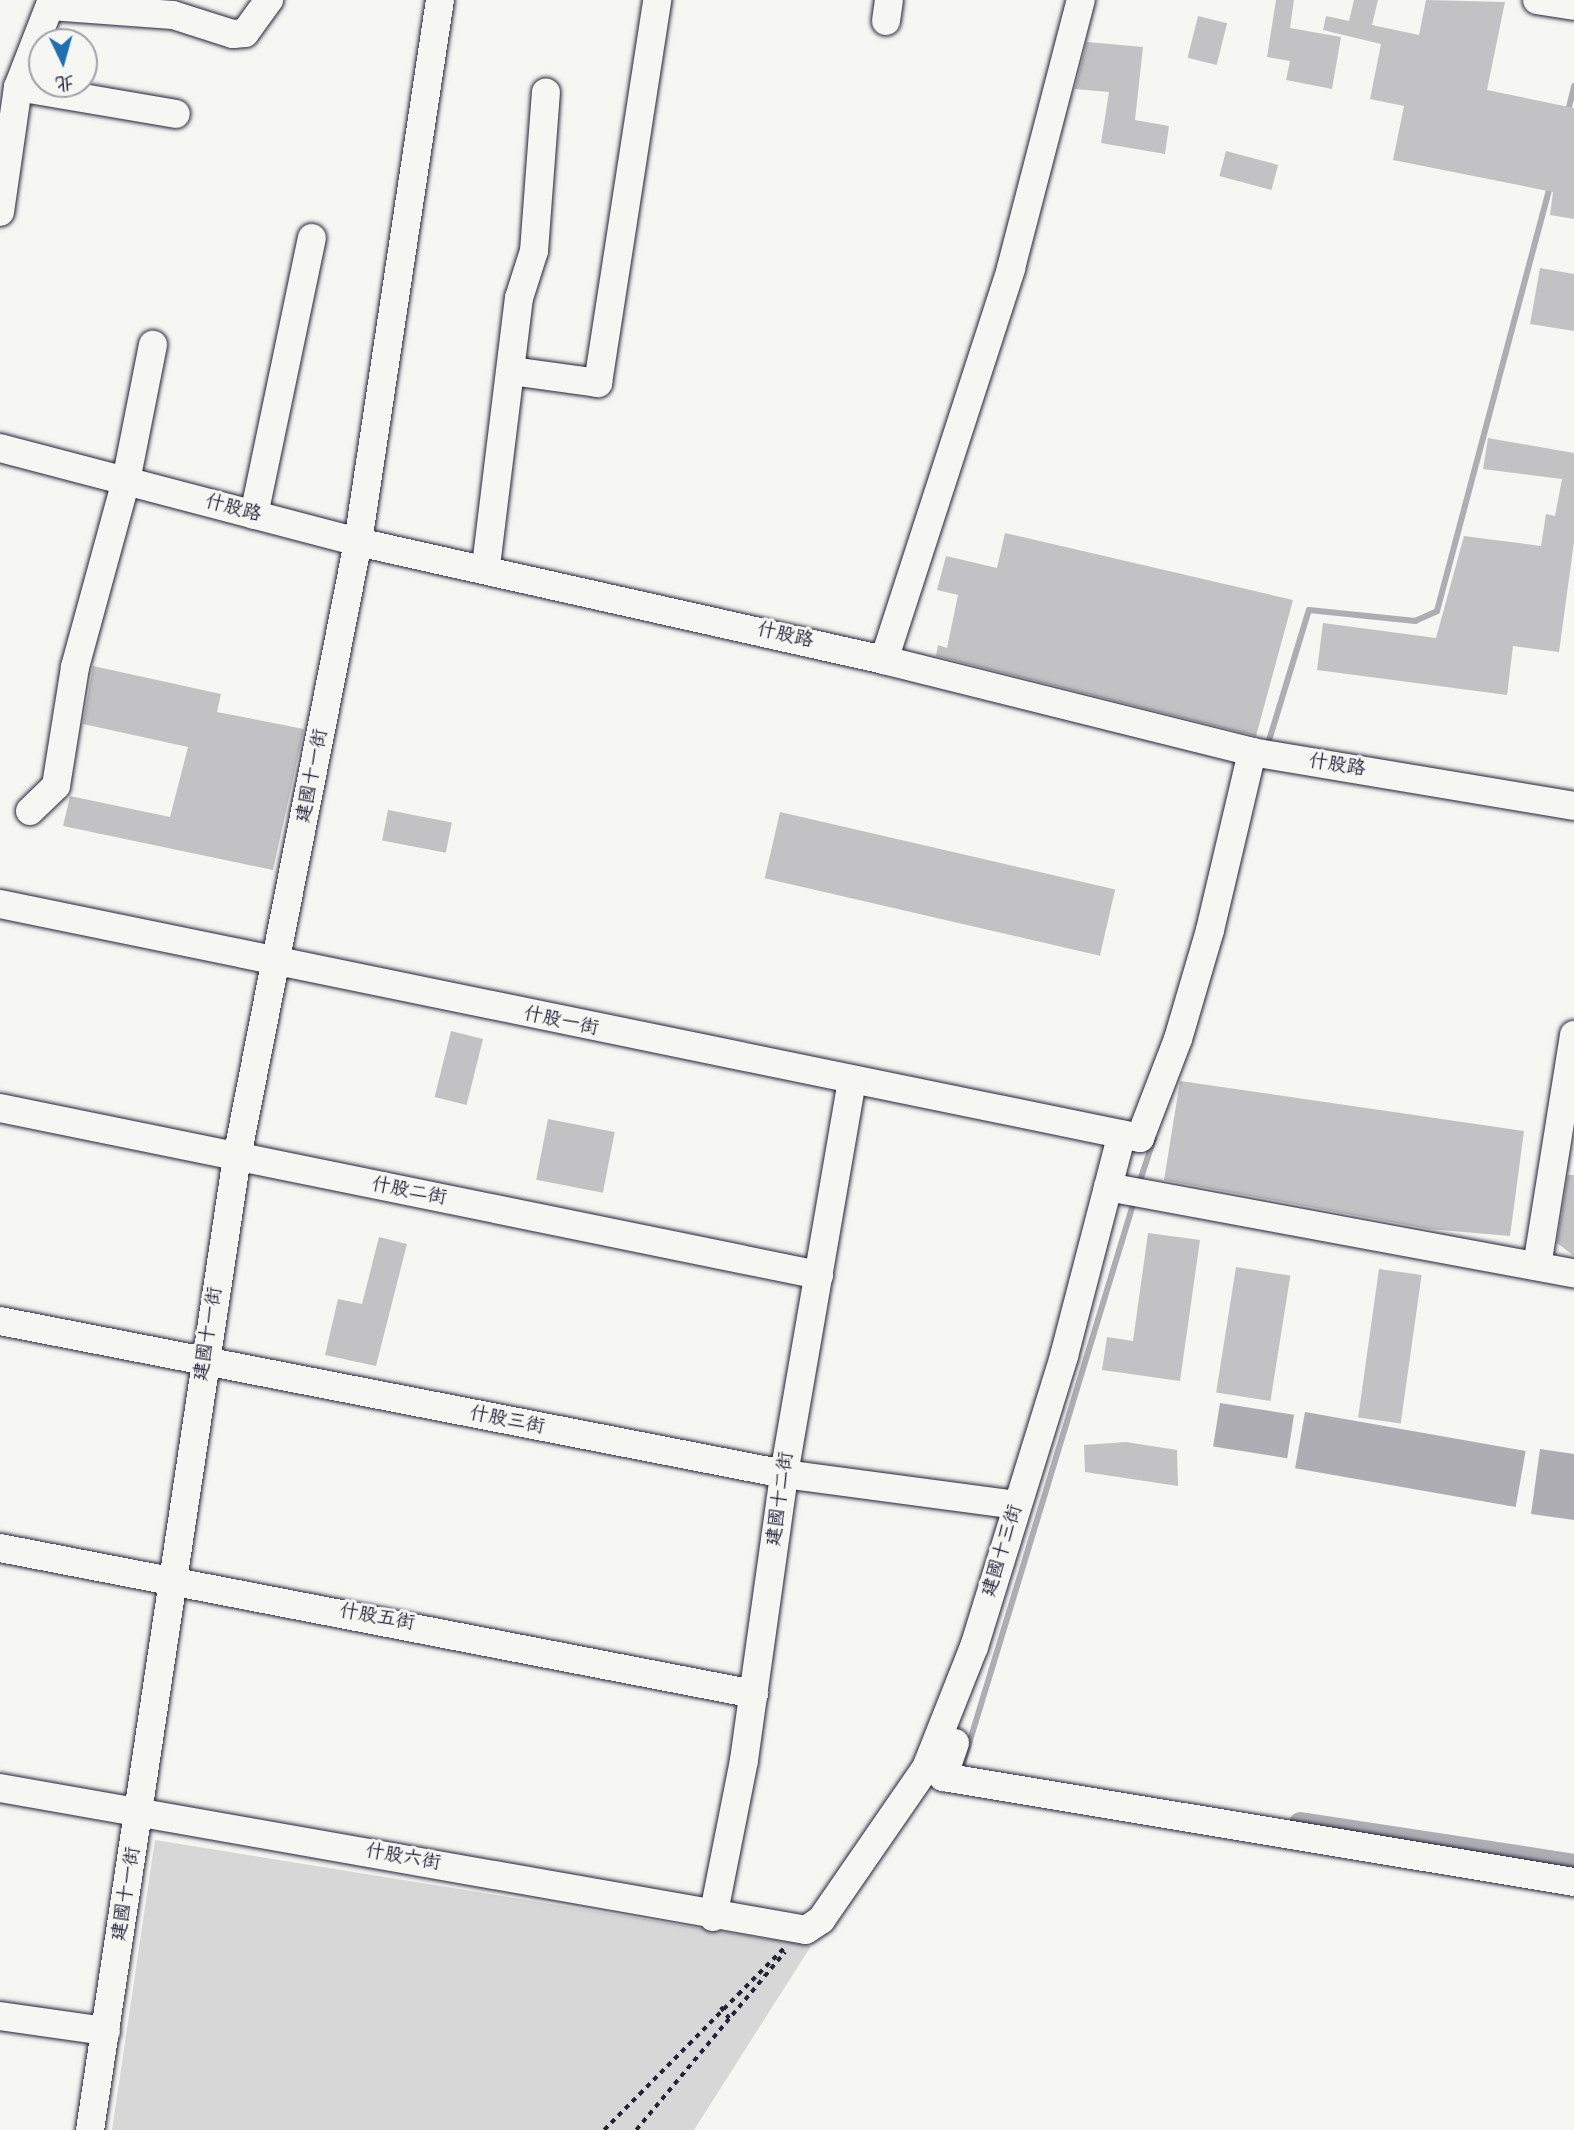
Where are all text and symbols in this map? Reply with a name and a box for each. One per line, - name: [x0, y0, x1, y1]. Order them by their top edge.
- north arrow: [28, 28, 98, 98]
- text: 北: [54, 66, 75, 98]
- street label: 什股路: [203, 491, 263, 527]
- street label: 什股路: [755, 618, 815, 654]
- street label: 建國十一街: [293, 727, 333, 825]
- street label: 什股路: [1307, 750, 1367, 782]
- street label: 什股一街: [521, 1003, 601, 1041]
- street label: 什股二街: [370, 1174, 448, 1210]
- street label: 建國十一街: [190, 1285, 228, 1383]
- street label: 什股三街: [468, 1403, 546, 1439]
- street label: 建國十二街: [763, 1450, 799, 1548]
- street label: 建國十三街: [978, 1502, 1028, 1600]
- street label: 什股五街: [338, 1600, 416, 1636]
- street label: 什股六街: [364, 1840, 442, 1876]
- street label: 建國十一街: [108, 1845, 146, 1943]

